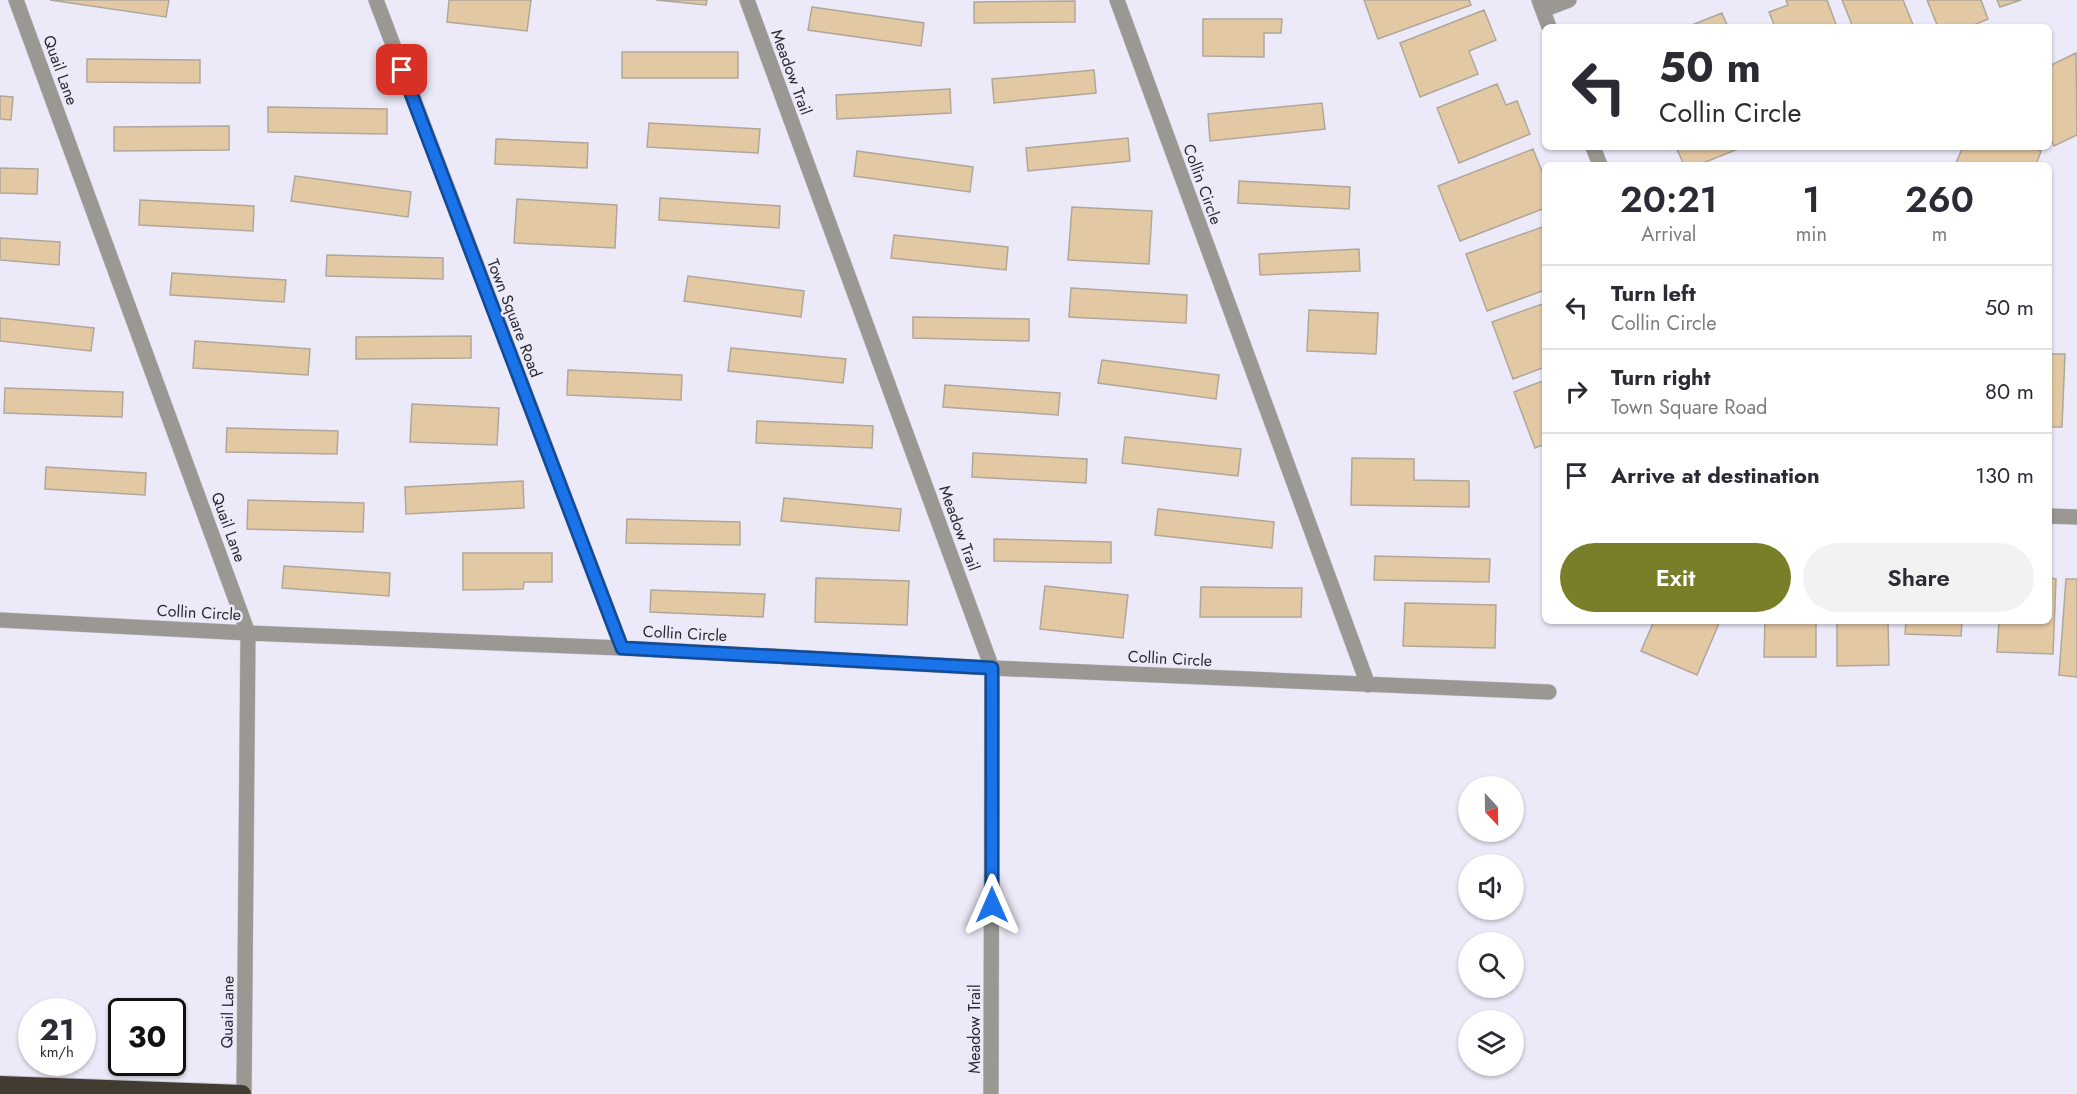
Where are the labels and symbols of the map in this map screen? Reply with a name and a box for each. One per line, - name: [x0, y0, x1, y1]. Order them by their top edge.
- street label: Meadow Trail: [765, 26, 818, 118]
- street label: Quail Lane: [37, 32, 84, 108]
- pin: [376, 44, 427, 95]
- street label: Collin Circle: [1177, 141, 1228, 228]
- street label: Town Square Road: [481, 256, 548, 381]
- street label: Meadow Trail: [933, 482, 986, 574]
- street label: Quail Lane: [205, 489, 252, 565]
- street label: Collin Circle: [156, 599, 242, 626]
- street label: Collin Circle: [642, 620, 728, 647]
- street label: Collin Circle: [1127, 645, 1213, 672]
- north arrow: [1458, 776, 1524, 842]
- position arrow: [960, 873, 1024, 937]
- street label: Quail Lane: [215, 975, 240, 1049]
- street label: Meadow Trail: [963, 984, 986, 1074]
- speed limit sign: 30: [108, 998, 186, 1076]

